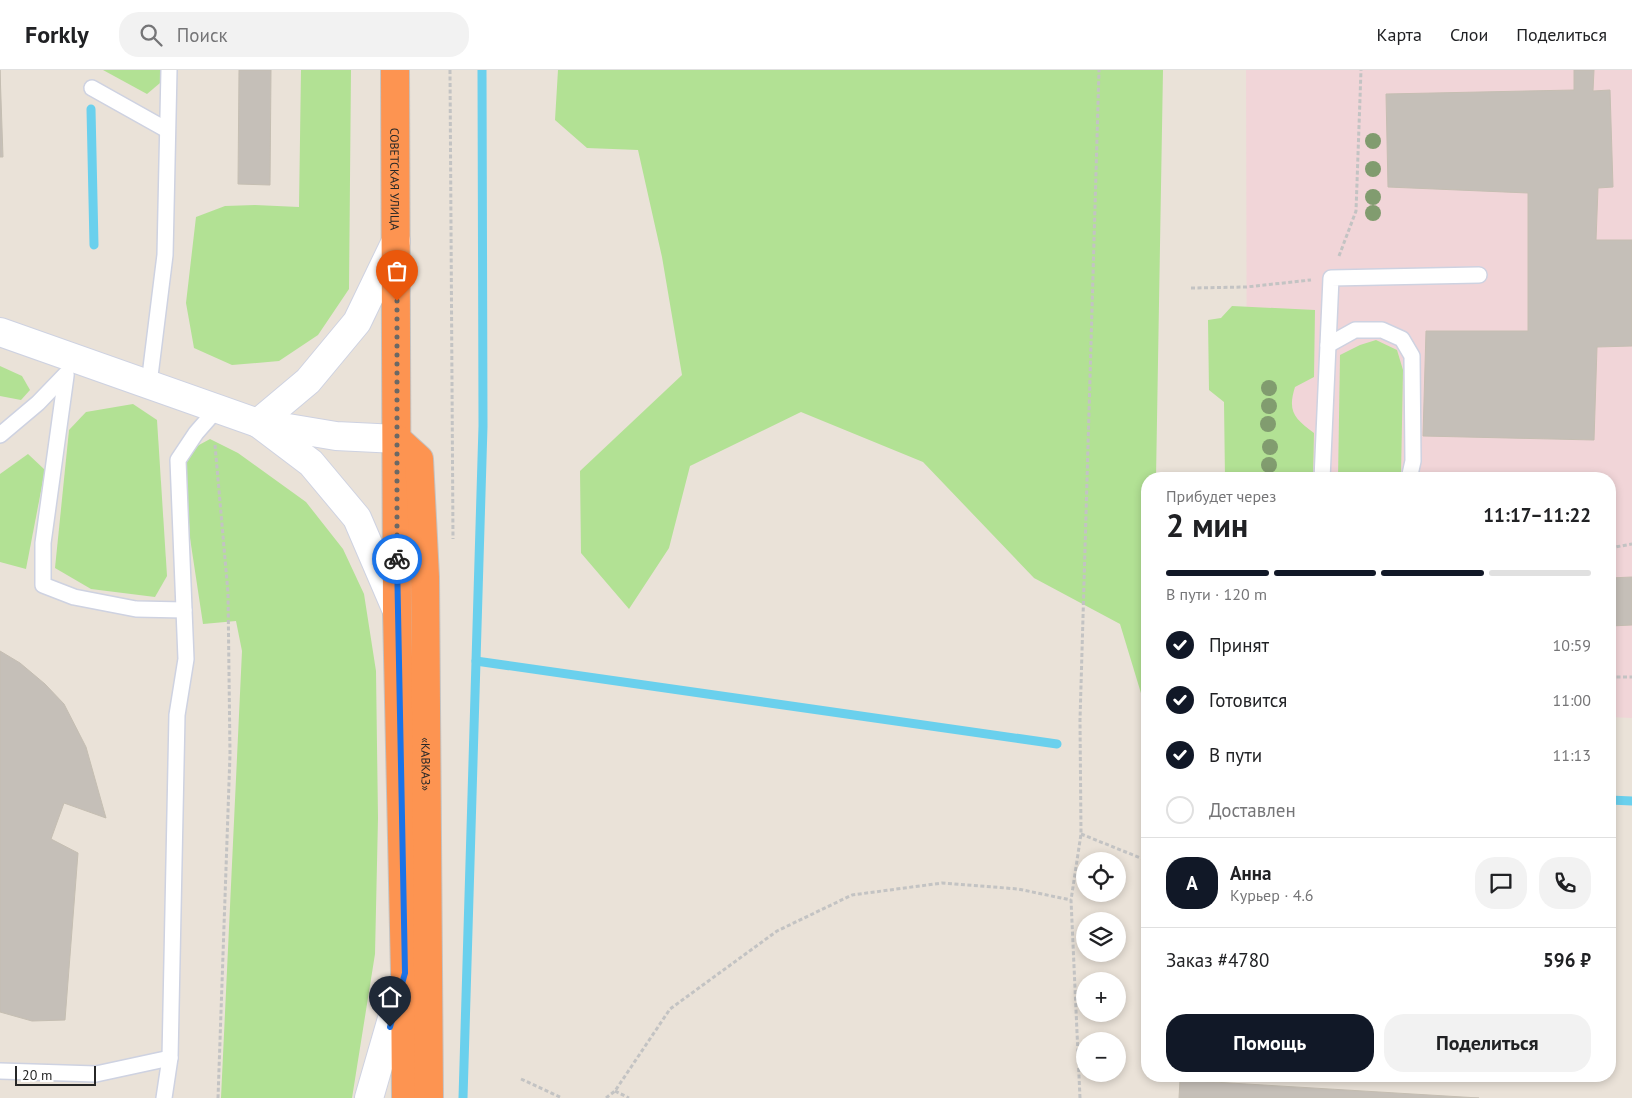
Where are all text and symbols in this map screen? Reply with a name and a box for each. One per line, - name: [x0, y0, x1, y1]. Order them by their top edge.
- search box: [119, 12, 469, 57]
- text: Forkly: [25, 19, 89, 50]
- icon: search: [137, 21, 165, 49]
- text: Поиск: [177, 23, 228, 47]
- text: Карта: [1377, 23, 1422, 46]
- text: Слои: [1450, 23, 1488, 46]
- text: Поделиться: [1516, 23, 1607, 46]
- street label: СОВЕТСКАЯ УЛИЦА: [388, 128, 403, 230]
- pin: [376, 250, 418, 301]
- icon: bag: [383, 257, 411, 285]
- text: Прибудет через: [1166, 486, 1276, 506]
- text: 11:17–11:22: [1483, 503, 1591, 527]
- text: 2 мин: [1166, 504, 1248, 546]
- courier: [372, 534, 422, 584]
- icon: bike: [383, 545, 411, 573]
- text: В пути · 120 m: [1166, 584, 1267, 604]
- icon: check: [1166, 631, 1194, 659]
- text: Принят: [1209, 633, 1269, 657]
- text: 10:59: [1553, 635, 1591, 655]
- icon: check: [1166, 686, 1194, 714]
- text: Готовится: [1209, 688, 1287, 712]
- text: 11:00: [1553, 690, 1591, 710]
- street label: «КАВКАЗ»: [419, 737, 434, 791]
- icon: check: [1166, 741, 1194, 769]
- text: В пути: [1209, 743, 1262, 767]
- text: 11:13: [1553, 745, 1591, 765]
- text: Доставлен: [1209, 798, 1296, 822]
- map controls: [1076, 852, 1126, 1082]
- button: locate: [1076, 852, 1126, 902]
- button: chat: [1475, 857, 1527, 909]
- button: phone: [1539, 857, 1591, 909]
- text: Анна: [1230, 861, 1271, 885]
- text: А: [1186, 871, 1198, 895]
- text: Курьер · 4.6: [1230, 885, 1314, 905]
- button: layers: [1076, 912, 1126, 962]
- text: Заказ #4780: [1166, 948, 1269, 972]
- text: 596 ₽: [1543, 948, 1591, 972]
- button: +: [1076, 972, 1126, 1022]
- pin: [369, 976, 411, 1027]
- icon: home: [376, 983, 404, 1011]
- button: Помощь: [1166, 1014, 1374, 1072]
- button: Поделиться: [1384, 1014, 1591, 1072]
- button: −: [1076, 1032, 1126, 1082]
- scale bar: [15, 1063, 96, 1086]
- text: 20 m: [22, 1066, 52, 1084]

